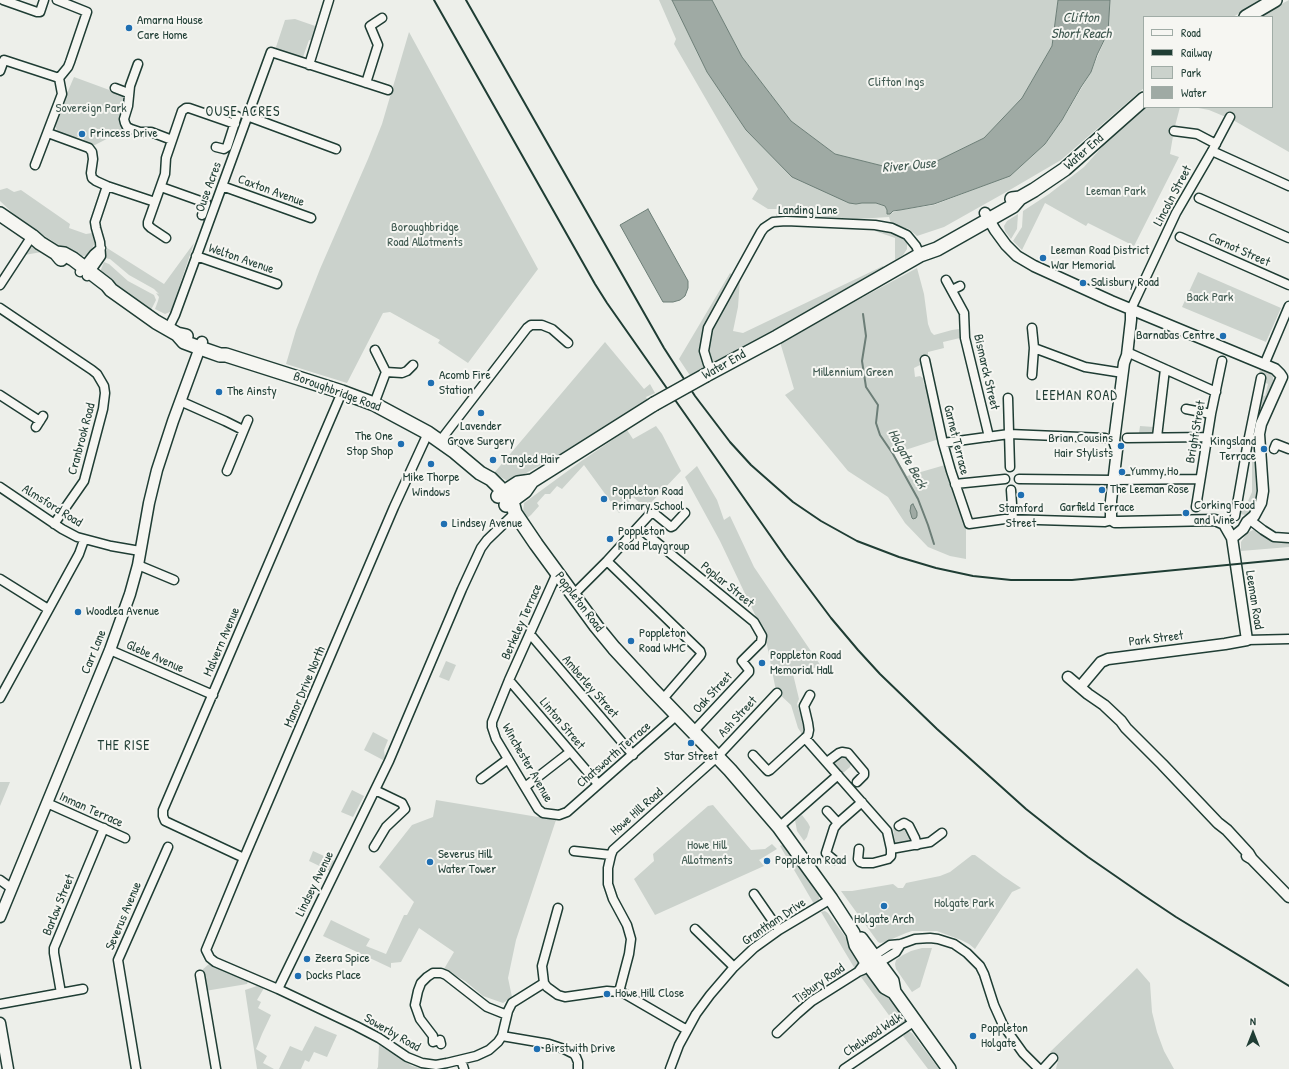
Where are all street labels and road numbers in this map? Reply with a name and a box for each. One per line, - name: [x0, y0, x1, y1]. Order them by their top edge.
- street label: Water End: [1061, 131, 1107, 173]
- street label: Ouse Acres: [193, 160, 225, 214]
- street label: Lincoln Street: [1151, 163, 1195, 229]
- street label: Caxton Avenue: [236, 172, 306, 210]
- street label: Landing Lane: [778, 203, 838, 219]
- street label: Carnot Street: [1206, 229, 1272, 271]
- street label: Welton Avenue: [206, 241, 276, 277]
- street label: Bismarck Street: [970, 333, 1002, 411]
- street label: Water End: [699, 347, 749, 383]
- street label: Boroughbridge Road: [291, 369, 383, 415]
- street label: Bright Street: [1183, 399, 1209, 465]
- street label: Cranbrook Road: [65, 401, 99, 477]
- street label: Garnet Terrace: [940, 403, 972, 477]
- street label: Almsford Road: [19, 481, 85, 531]
- street label: Garfield Terrace: [1060, 500, 1134, 516]
- street label: Poplar Street: [697, 559, 757, 611]
- street label: Poppleton Road: [551, 569, 607, 635]
- street label: Leeman Road: [1242, 569, 1266, 631]
- street label: Berkeley Terrace: [498, 582, 546, 662]
- street label: Malvern Avenue: [200, 605, 244, 679]
- street label: Carr Lane: [78, 628, 110, 676]
- street label: Park Street: [1128, 628, 1184, 650]
- street label: Glebe Avenue: [124, 637, 186, 677]
- street label: Manor Drive North: [281, 644, 329, 730]
- street label: Amberley Street: [558, 652, 622, 722]
- street label: Oak Street: [690, 669, 736, 717]
- street label: Ash Street: [715, 693, 761, 741]
- street label: Linton Street: [536, 695, 588, 753]
- street label: Chatsworth Terrace: [574, 719, 654, 791]
- street label: Winchester Avenue: [498, 721, 556, 805]
- street label: Howe Hill Road: [608, 785, 666, 839]
- street label: Inman Terrace: [57, 789, 125, 831]
- street label: Lindsey Avenue: [293, 849, 337, 919]
- street label: Barlow Street: [40, 872, 78, 938]
- street label: Severus Avenue: [103, 879, 145, 953]
- street label: Grantham Drive: [739, 895, 809, 949]
- street label: Tisbury Road: [790, 961, 848, 1007]
- street label: Chelwood Walk: [841, 1010, 905, 1060]
- street label: Sowerby Road: [361, 1011, 423, 1055]

